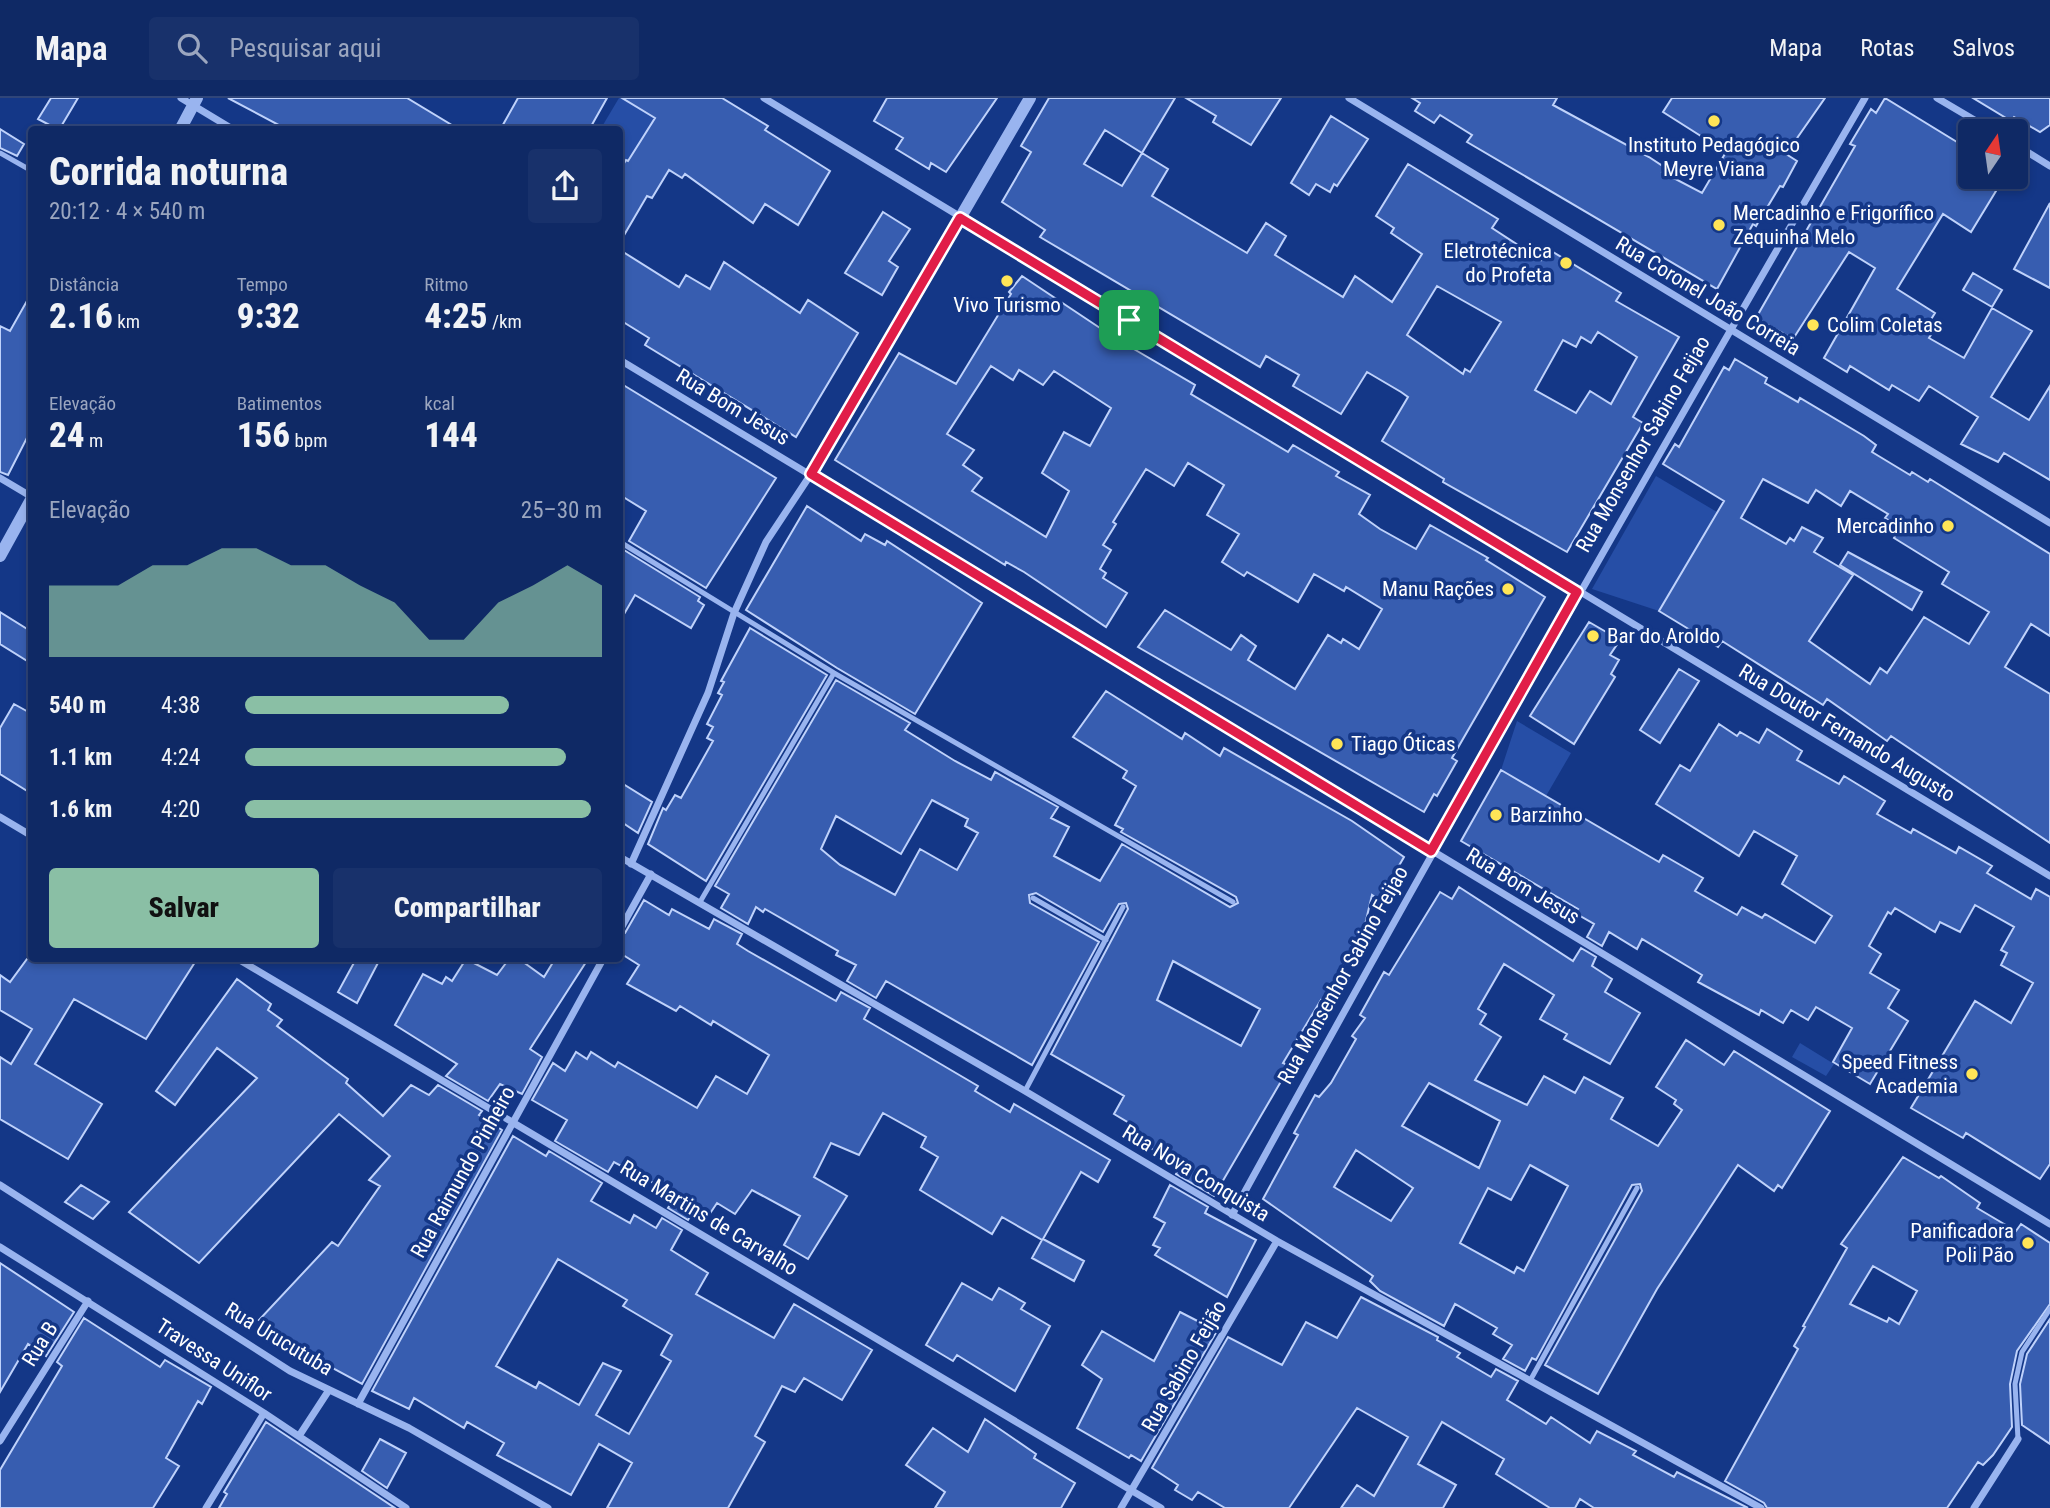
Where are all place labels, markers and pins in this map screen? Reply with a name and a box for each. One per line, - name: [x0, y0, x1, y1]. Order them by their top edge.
- marker: Instituto Pedagógico Meyre Viana: [1706, 113, 1722, 129]
- place label: Instituto Pedagógico Meyre Viana: [1628, 133, 1800, 181]
- place label: Mercadinho e Frigorífico Zequinha Melo: [1733, 201, 1934, 249]
- marker: Mercadinho e Frigorífico Zequinha Melo: [1711, 217, 1727, 233]
- place label: Eletrotécnica do Profeta: [1443, 239, 1552, 287]
- marker: Eletrotécnica do Profeta: [1558, 255, 1574, 271]
- marker: Vivo Turismo: [999, 273, 1015, 289]
- pin: [1099, 290, 1159, 350]
- place label: Vivo Turismo: [953, 293, 1061, 317]
- place label: Colim Coletas: [1827, 313, 1943, 337]
- marker: Colim Coletas: [1805, 317, 1821, 333]
- place label: Mercadinho: [1836, 514, 1934, 538]
- marker: Mercadinho: [1940, 518, 1956, 534]
- place label: Manu Rações: [1382, 577, 1494, 601]
- marker: Manu Rações: [1500, 581, 1516, 597]
- place label: Bar do Aroldo: [1607, 624, 1720, 648]
- marker: Bar do Aroldo: [1585, 628, 1601, 644]
- place label: Tiago Óticas: [1351, 732, 1456, 756]
- marker: Tiago Óticas: [1329, 736, 1345, 752]
- place label: Barzinho: [1510, 803, 1583, 827]
- marker: Barzinho: [1488, 807, 1504, 823]
- place label: Speed Fitness Academia: [1842, 1050, 1958, 1098]
- marker: Speed Fitness Academia: [1964, 1066, 1980, 1082]
- place label: Panificadora Poli Pão: [1910, 1219, 2014, 1267]
- marker: Panificadora Poli Pão: [2020, 1235, 2036, 1251]

